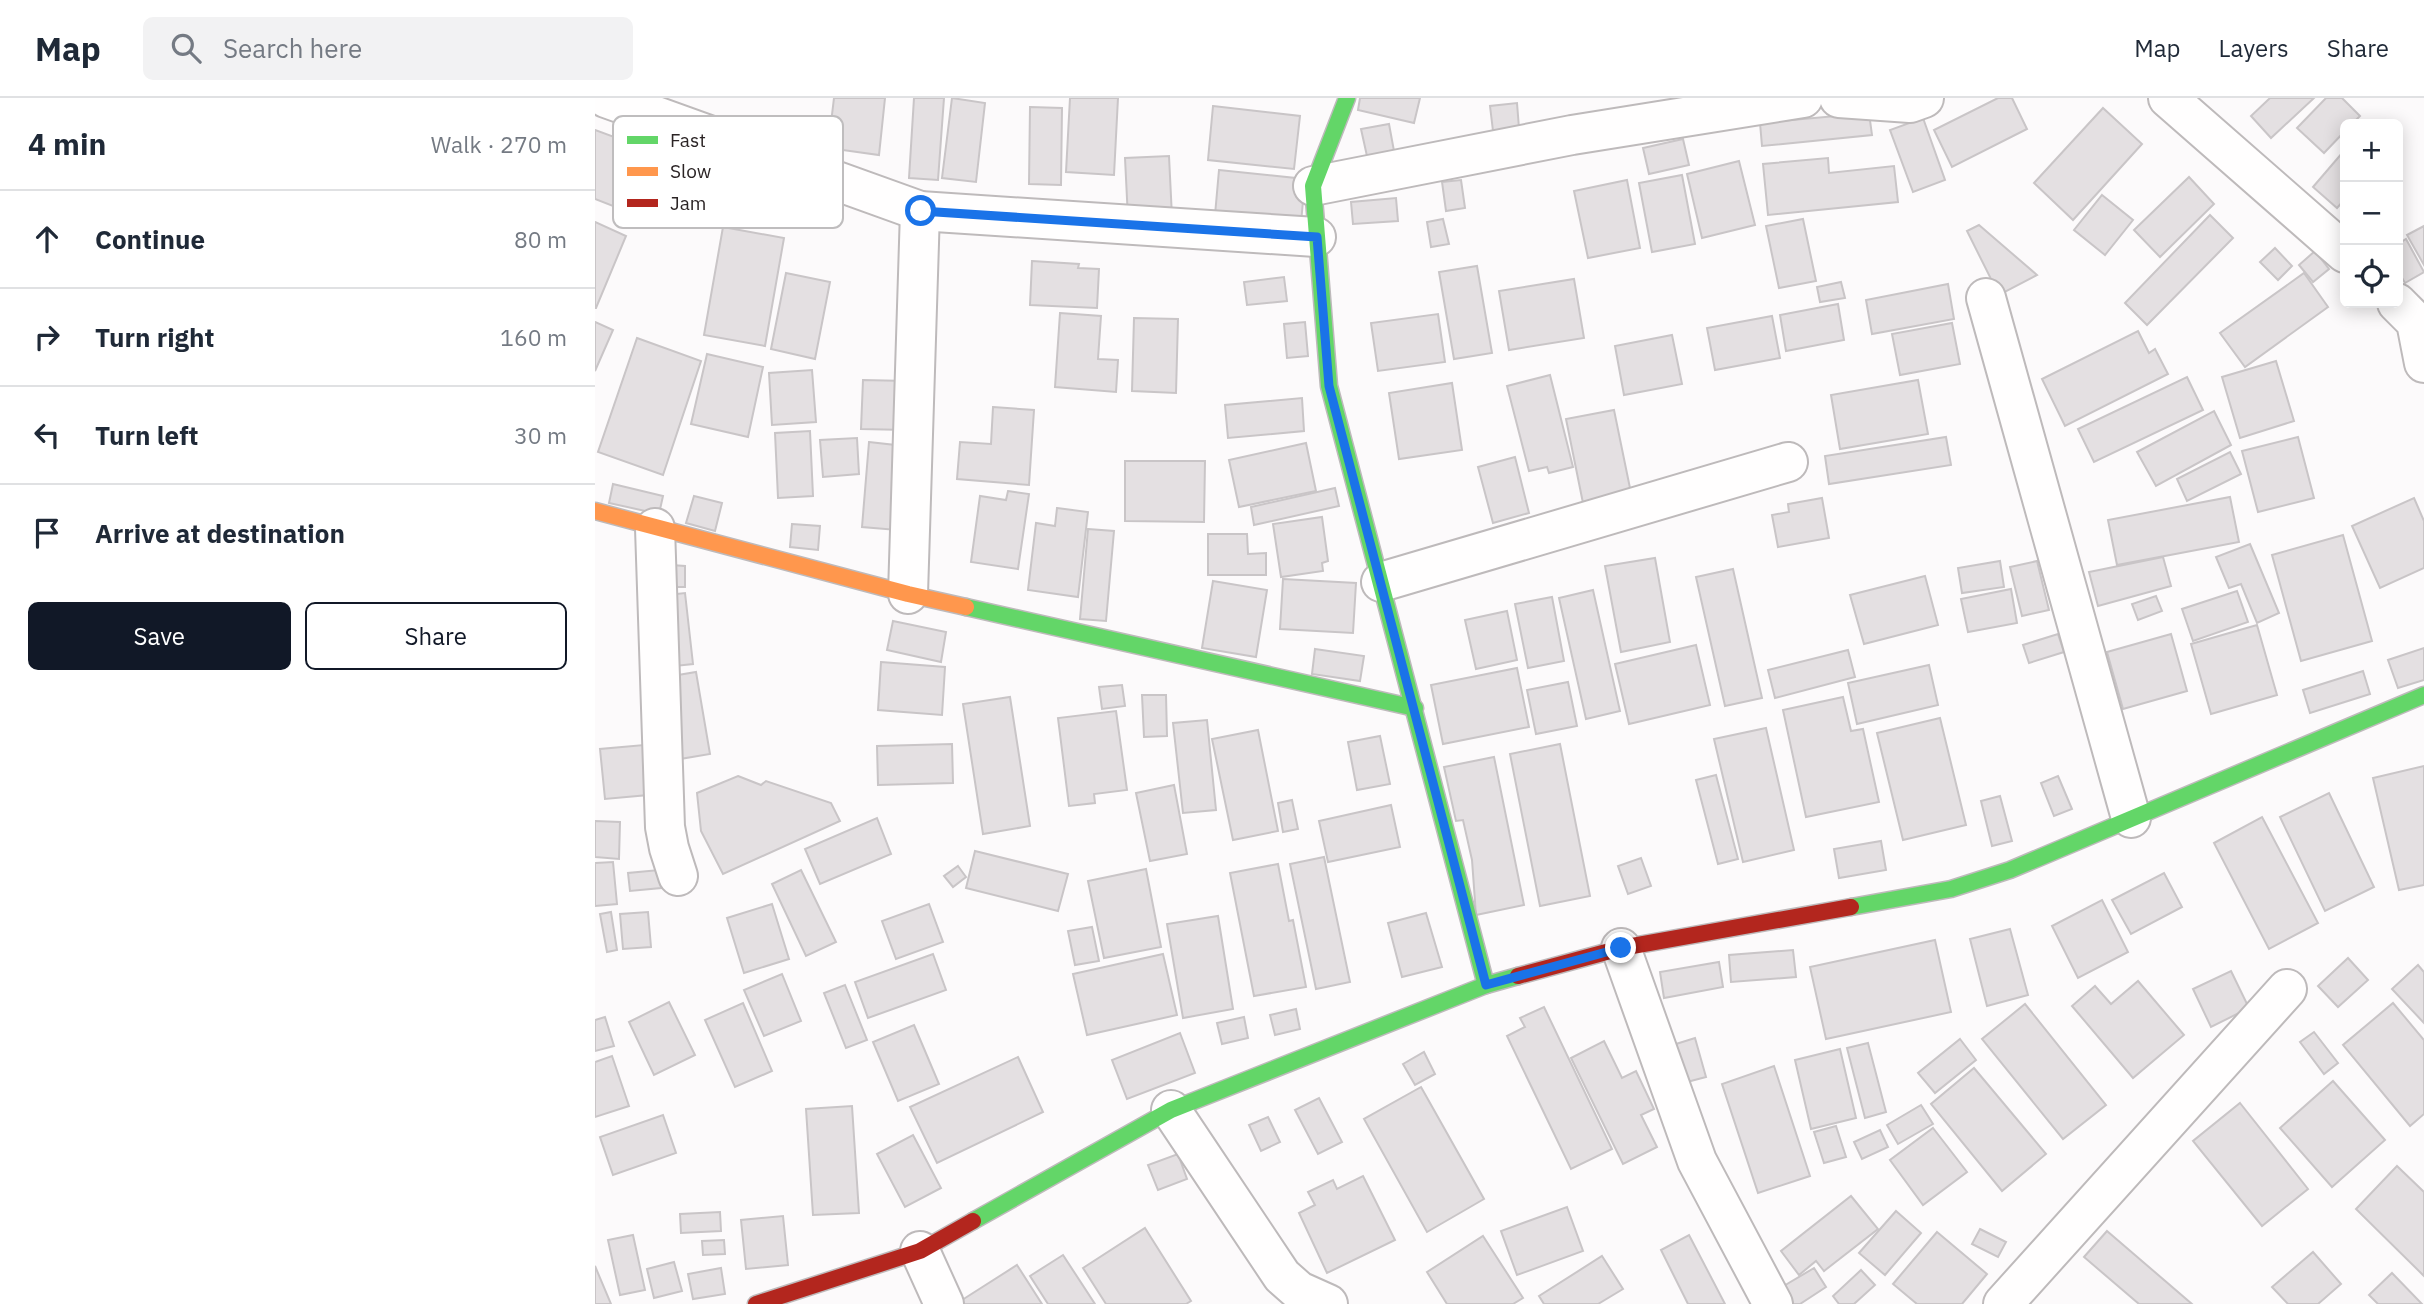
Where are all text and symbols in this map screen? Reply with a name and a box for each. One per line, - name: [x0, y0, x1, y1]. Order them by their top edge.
- search box: [143, 17, 633, 80]
- text: Map: [35, 27, 101, 70]
- icon: search: [167, 29, 205, 67]
- text: Search here: [223, 31, 362, 65]
- text: Map: [2134, 32, 2181, 64]
- text: Layers: [2219, 32, 2289, 64]
- text: Share: [2327, 32, 2389, 64]
- legend: [613, 116, 843, 228]
- map controls: [2340, 119, 2403, 308]
- button: +: [2340, 119, 2403, 182]
- text: 4 min: [28, 124, 106, 163]
- text: Fast: [670, 128, 706, 152]
- text: Walk · 270 m: [431, 129, 567, 159]
- text: Slow: [670, 159, 711, 183]
- button: −: [2340, 182, 2403, 245]
- text: Jam: [670, 191, 706, 215]
- route start: [905, 195, 936, 226]
- icon: ahead: [28, 220, 66, 258]
- text: Continue: [95, 222, 205, 256]
- text: 80 m: [514, 224, 567, 254]
- button: locate: [2340, 245, 2403, 308]
- icon: right: [28, 318, 66, 356]
- text: Turn right: [95, 320, 214, 354]
- text: 160 m: [500, 322, 567, 352]
- icon: left: [28, 416, 66, 454]
- text: Turn left: [95, 418, 198, 452]
- text: 30 m: [514, 420, 567, 450]
- icon: arrive: [28, 514, 66, 552]
- text: Arrive at destination: [95, 516, 345, 550]
- button: Save: [28, 602, 291, 670]
- button: Share: [305, 602, 567, 670]
- route end: [1605, 932, 1636, 963]

